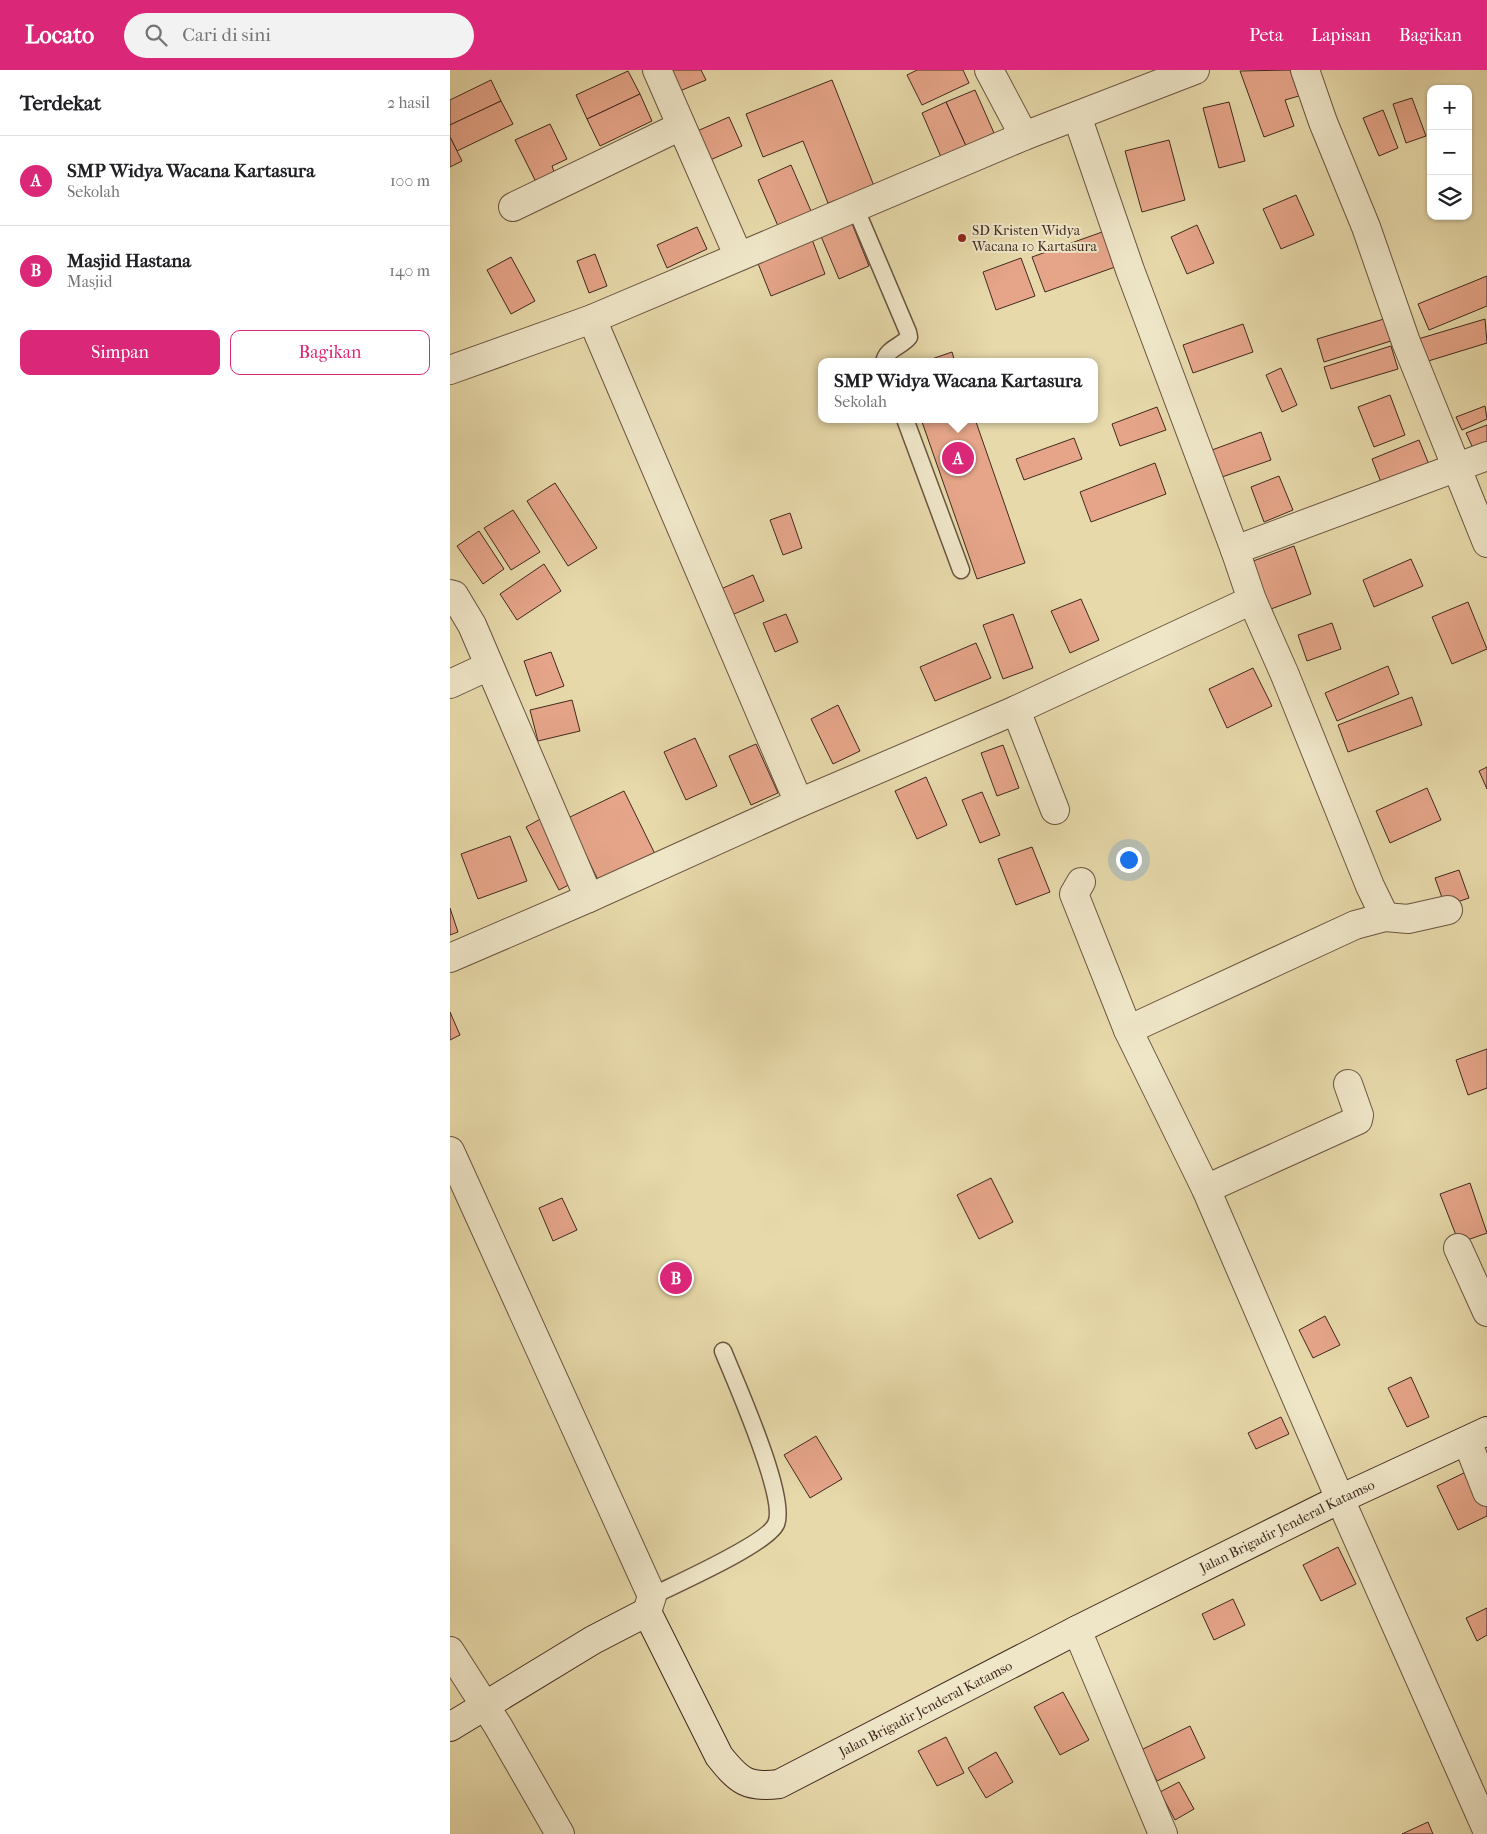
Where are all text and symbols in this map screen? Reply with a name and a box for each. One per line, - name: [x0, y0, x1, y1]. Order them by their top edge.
- search box: [124, 13, 474, 58]
- text: Locato: [25, 21, 94, 49]
- icon: search: [142, 21, 170, 49]
- text: Cari di sini: [182, 24, 271, 46]
- text: Peta: [1249, 25, 1283, 46]
- text: Lapisan: [1311, 25, 1371, 46]
- text: Bagikan: [1399, 25, 1462, 46]
- map controls: [1427, 85, 1472, 220]
- button: +: [1427, 85, 1472, 130]
- text: Terdekat: [20, 91, 101, 115]
- text: 2 hasil: [387, 93, 430, 112]
- button: −: [1427, 130, 1472, 175]
- text: SMP Widya Wacana Kartasura: [67, 160, 315, 182]
- text: A: [31, 171, 41, 190]
- text: 100 m: [390, 171, 430, 190]
- button: layers: [1427, 175, 1472, 220]
- text: Sekolah: [67, 182, 120, 201]
- place label: SD Kristen Widya Wacana 10 Kartasura: [971, 222, 1098, 255]
- marker: SD Kristen Widya Wacana 10 Kartasura: [956, 232, 968, 244]
- text: Masjid Hastana: [67, 250, 191, 272]
- text: B: [31, 261, 41, 280]
- text: 140 m: [389, 261, 430, 280]
- text: Masjid: [67, 272, 112, 291]
- button: Simpan: [20, 330, 220, 375]
- button: Bagikan: [230, 330, 430, 375]
- popup: [818, 358, 1098, 423]
- text: SMP Widya Wacana Kartasura: [834, 370, 1082, 392]
- text: Sekolah: [834, 392, 887, 411]
- pin: A: [942, 439, 974, 477]
- your location: [1116, 847, 1142, 873]
- pin: B: [660, 1259, 692, 1297]
- street label: Jalan Brigadir Jenderal Katamso: [1196, 1476, 1377, 1577]
- street label: Jalan Brigadir Jenderal Katamso: [835, 1656, 1015, 1761]

